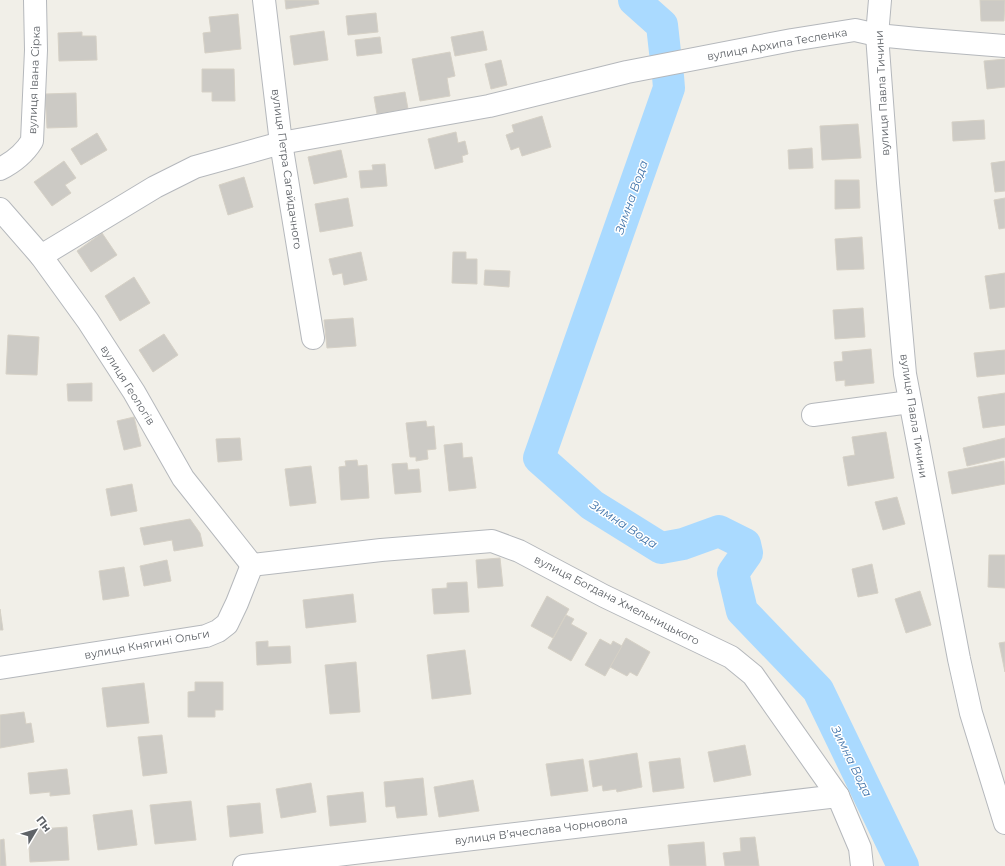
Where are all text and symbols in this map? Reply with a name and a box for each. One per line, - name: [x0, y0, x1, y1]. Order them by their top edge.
- street label: вулиця Архипа Тесленка: [706, 25, 848, 63]
- street label: вулиця Івана Сірка: [25, 26, 43, 134]
- street label: вулиця Павла Тичини: [872, 30, 892, 156]
- street label: вулиця Петра Сагайдачного: [269, 88, 305, 250]
- water label: Зимна Вода: [611, 158, 651, 237]
- street label: вулиця Геологів: [98, 342, 158, 428]
- street label: вулиця Павла Тичини: [897, 353, 931, 479]
- water label: Зимна Вода: [587, 496, 661, 551]
- street label: вулиця Богдана Хмельницького: [532, 552, 702, 648]
- street label: вулиця Княгині Ольги: [83, 626, 211, 662]
- water label: Зимна Вода: [828, 722, 876, 799]
- north arrow: [16, 810, 56, 850]
- street label: вулиця Вʼячеслава Чорновола: [454, 812, 628, 848]
- text: Пн: [33, 813, 54, 835]

